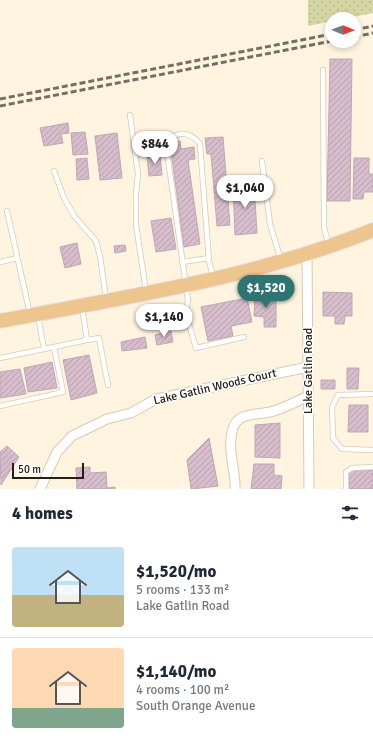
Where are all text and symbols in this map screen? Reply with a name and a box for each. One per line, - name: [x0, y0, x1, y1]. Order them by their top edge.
- north arrow: [325, 12, 361, 48]
- map controls: [325, 12, 361, 48]
- pin: $844: [131, 131, 179, 165]
- text: $844: [141, 136, 169, 152]
- pin: $1,040: [212, 175, 278, 209]
- text: $1,040: [226, 180, 264, 196]
- pin: $1,520: [233, 275, 299, 309]
- text: $1,520: [247, 280, 285, 296]
- pin: $1,140: [131, 304, 197, 338]
- text: $1,140: [145, 309, 183, 325]
- street label: Lake Gatlin Road: [301, 328, 316, 414]
- street label: Lake Gatlin Woods Court: [152, 366, 278, 408]
- scale bar: [12, 461, 84, 480]
- text: 50 m: [18, 463, 41, 476]
- icon: filters: [339, 502, 361, 524]
- text: 4 homes: [12, 503, 73, 524]
- text: $1,520/mo: [136, 561, 216, 582]
- icon: home: [44, 563, 92, 611]
- text: 5 rooms · 133 m²: [136, 582, 229, 598]
- text: Lake Gatlin Road: [136, 598, 229, 614]
- text: $1,140/mo: [136, 661, 216, 682]
- icon: home: [44, 664, 92, 712]
- text: 4 rooms · 100 m²: [136, 682, 229, 698]
- text: South Orange Avenue: [136, 698, 255, 714]

